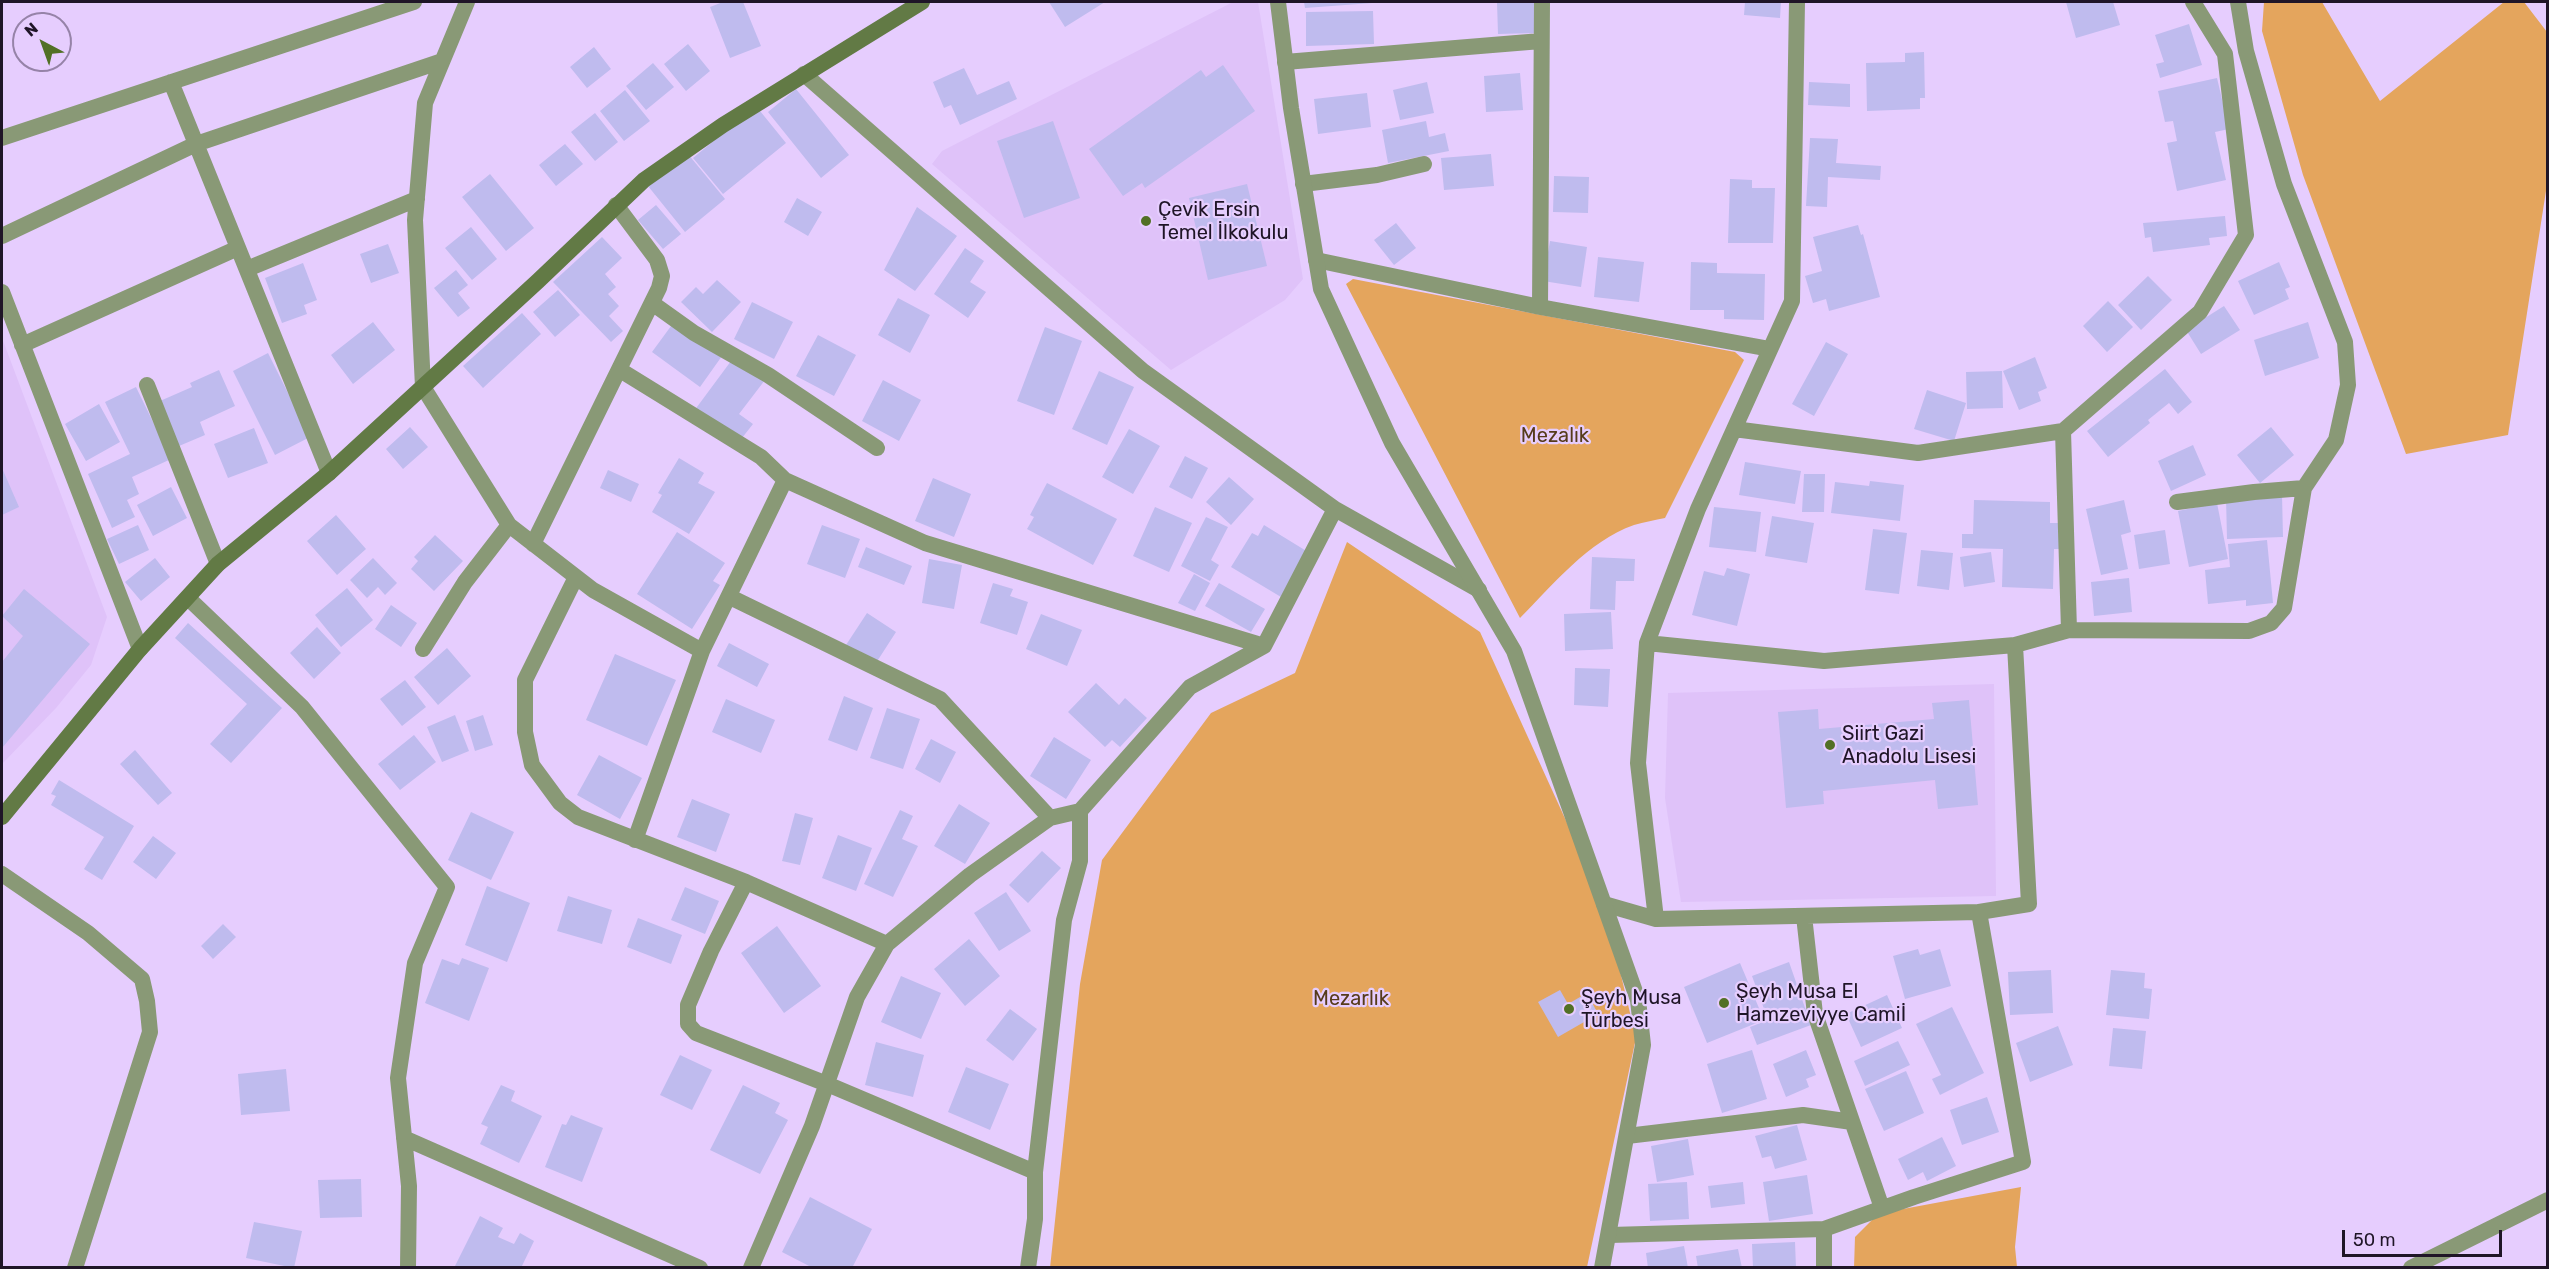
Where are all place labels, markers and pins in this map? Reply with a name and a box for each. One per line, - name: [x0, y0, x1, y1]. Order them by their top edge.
- place label: Çevik Ersin Temel İlkokulu: [1158, 198, 1288, 245]
- marker: Çevik Ersin Temel İlkokulu: [1139, 214, 1153, 228]
- place label: Siirt Gazi Anadolu Lisesi: [1842, 722, 1976, 769]
- marker: Siirt Gazi Anadolu Lisesi: [1823, 738, 1837, 752]
- place label: Şeyh Musa El Hamzeviyye Camiİ: [1736, 980, 1906, 1027]
- place label: Şeyh Musa Türbesi: [1581, 986, 1682, 1033]
- marker: Şeyh Musa El Hamzeviyye Camiİ: [1717, 996, 1731, 1010]
- marker: Şeyh Musa Türbesi: [1562, 1002, 1576, 1016]

